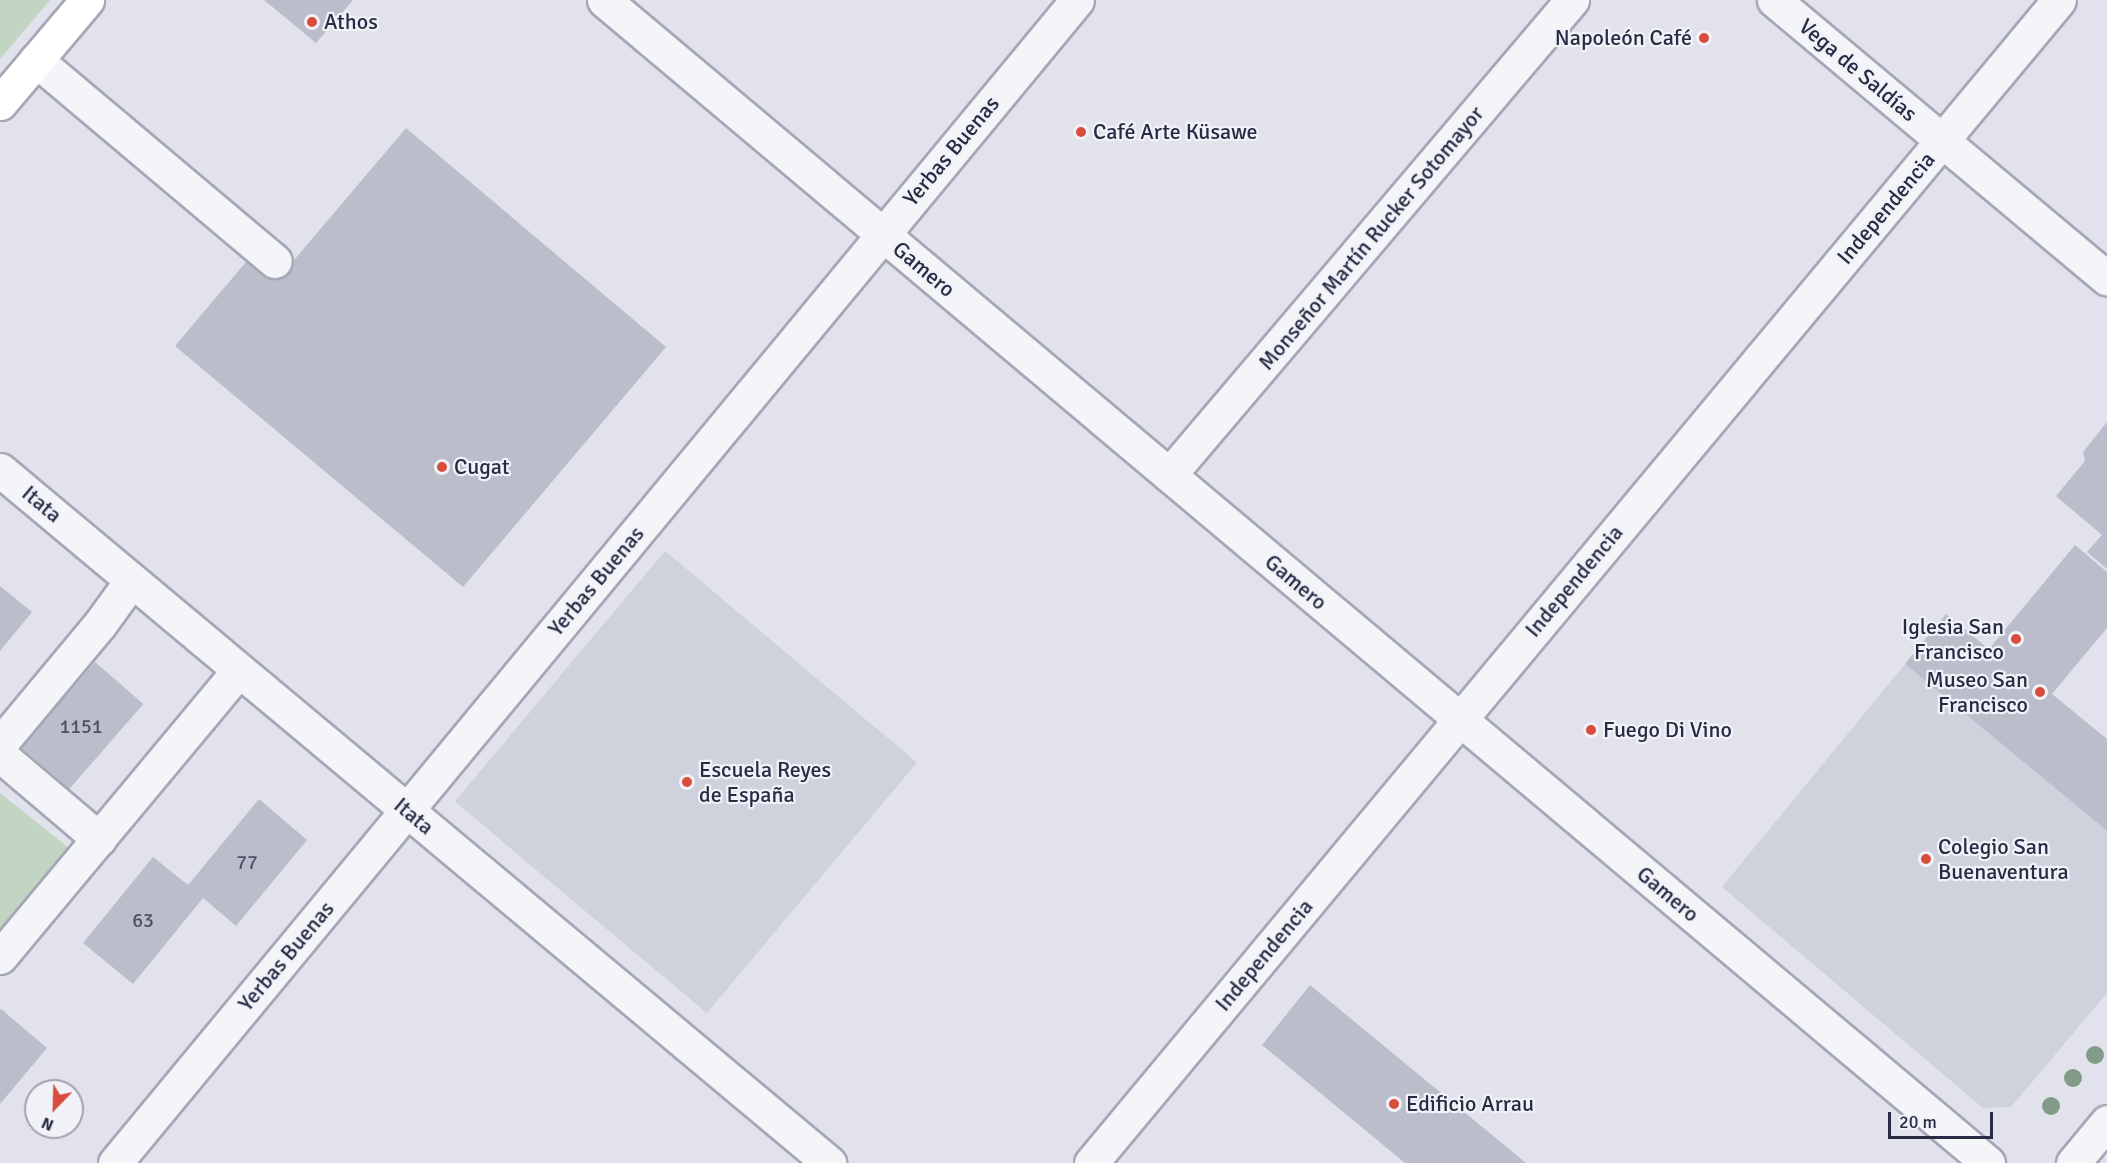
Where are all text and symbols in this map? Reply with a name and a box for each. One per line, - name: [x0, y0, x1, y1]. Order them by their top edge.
- place label: Athos: [324, 9, 378, 35]
- street label: Vega de Saldías: [1794, 13, 1922, 127]
- marker: Athos: [305, 15, 319, 29]
- place label: Napoleón Café: [1555, 25, 1692, 51]
- marker: Napoleón Café: [1697, 31, 1711, 45]
- street label: Yerbas Buenas: [897, 91, 1005, 211]
- street label: Monseñor Martín Rucker Sotomayor: [1253, 101, 1489, 375]
- place label: Café Arte Küsawe: [1093, 119, 1258, 145]
- marker: Café Arte Küsawe: [1074, 125, 1088, 139]
- street label: Independencia: [1831, 147, 1941, 269]
- street label: Gamero: [888, 235, 960, 303]
- place label: Cugat: [454, 454, 509, 480]
- marker: Cugat: [435, 460, 449, 474]
- street label: Itata: [17, 480, 67, 528]
- street label: Independencia: [1519, 520, 1629, 642]
- street label: Yerbas Buenas: [542, 521, 650, 641]
- street label: Gamero: [1260, 548, 1332, 616]
- place label: Iglesia San Francisco: [1902, 613, 2004, 664]
- marker: Iglesia San Francisco: [2009, 632, 2023, 646]
- place label: Museo San Francisco: [1926, 666, 2028, 718]
- marker: Museo San Francisco: [2033, 685, 2047, 699]
- house number: 1151: [59, 714, 103, 738]
- place label: Fuego Di Vino: [1603, 717, 1732, 743]
- marker: Fuego Di Vino: [1584, 723, 1598, 737]
- place label: Escuela Reyes de España: [699, 756, 831, 807]
- marker: Escuela Reyes de España: [680, 775, 694, 789]
- street label: Itata: [389, 792, 439, 840]
- place label: Colegio San Buenaventura: [1938, 833, 2069, 884]
- house number: 77: [236, 850, 258, 874]
- marker: Colegio San Buenaventura: [1919, 852, 1933, 866]
- street label: Gamero: [1632, 860, 1704, 928]
- street label: Independencia: [1209, 894, 1319, 1016]
- street label: Yerbas Buenas: [232, 896, 340, 1016]
- house number: 63: [132, 908, 154, 932]
- north arrow: [24, 1079, 84, 1139]
- place label: Edificio Arrau: [1406, 1091, 1534, 1117]
- marker: Edificio Arrau: [1387, 1097, 1401, 1111]
- scale bar: [1891, 1100, 1996, 1138]
- text: 20 m: [1899, 1111, 1937, 1133]
- text: N: [39, 1112, 57, 1135]

